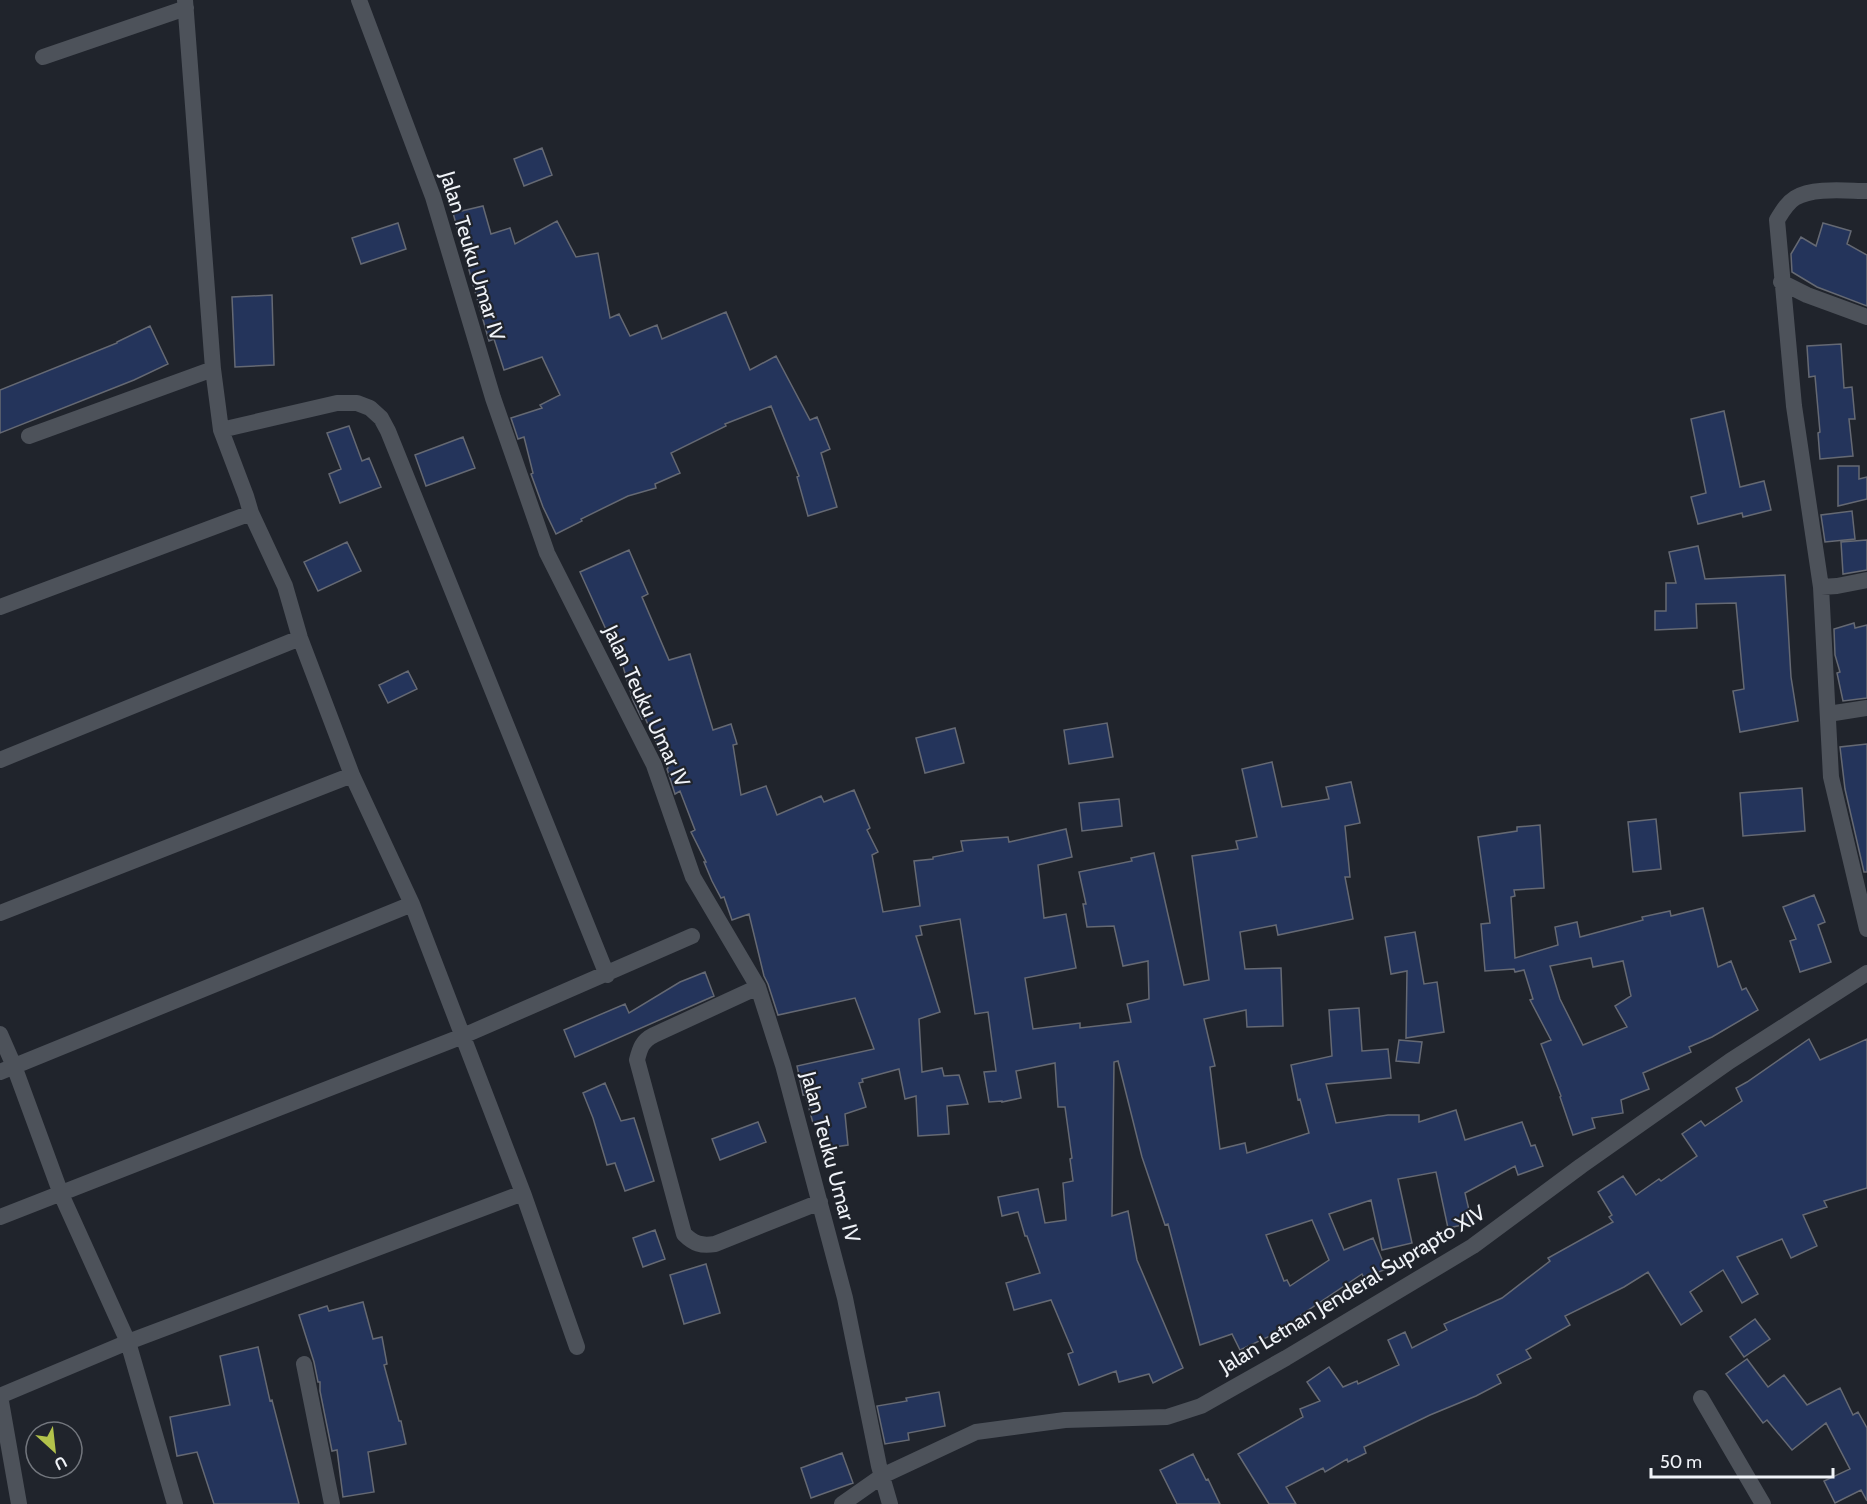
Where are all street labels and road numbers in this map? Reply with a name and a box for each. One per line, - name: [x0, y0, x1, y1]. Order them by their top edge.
- street label: Jalan Teuku Umar IV: [435, 167, 511, 344]
- street label: Jalan Teuku Umar IV: [598, 620, 696, 791]
- street label: Jalan Teuku Umar IV: [796, 1068, 866, 1245]
- street label: Jalan Letnan Jenderal Suprapto XIV: [1213, 1199, 1490, 1379]

